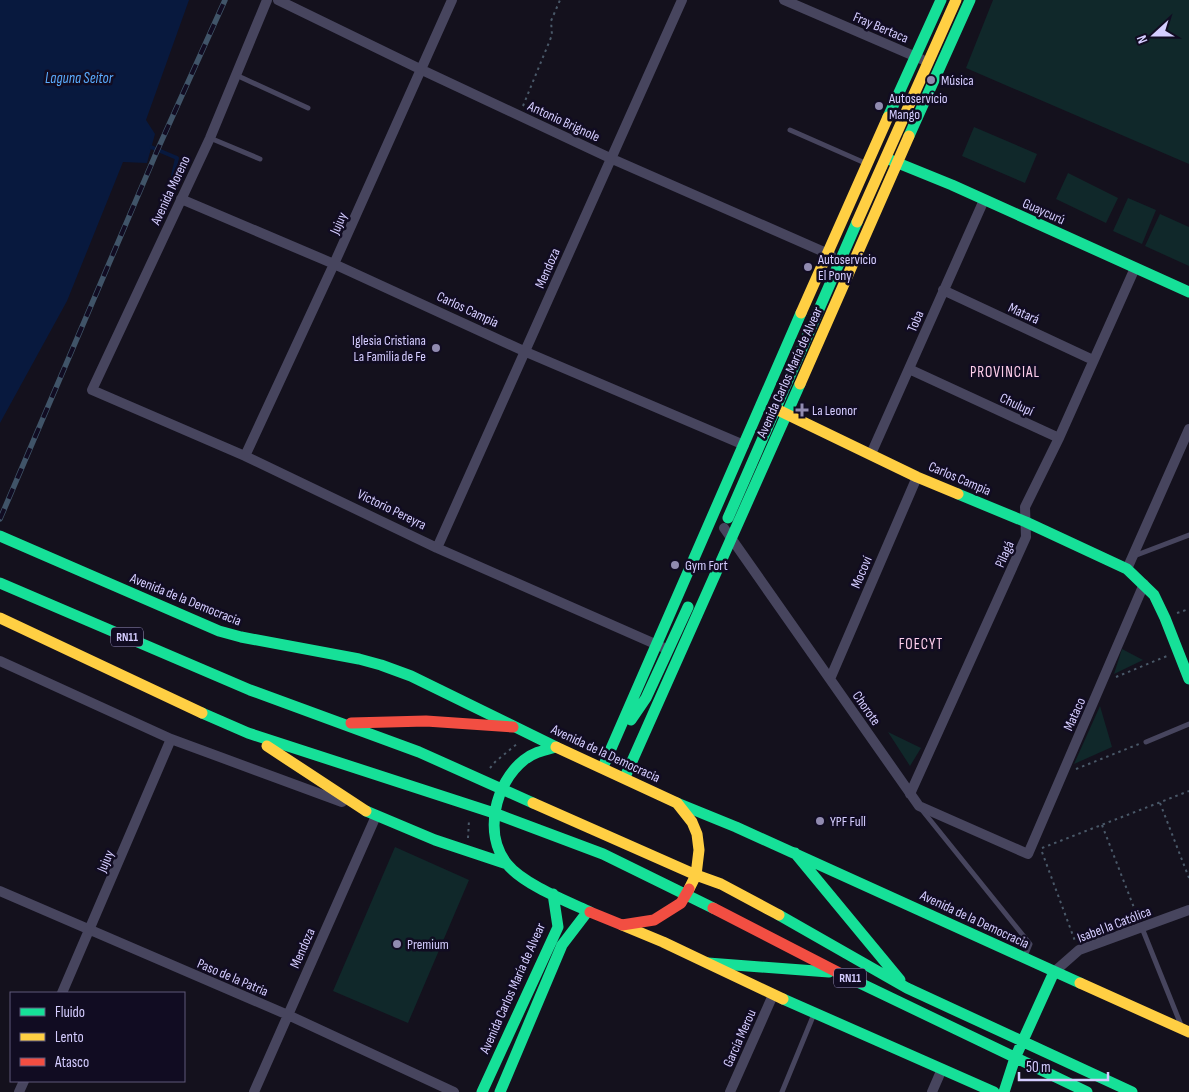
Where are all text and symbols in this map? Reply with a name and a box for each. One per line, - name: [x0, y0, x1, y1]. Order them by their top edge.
- street label: Fray Bertaca: [851, 8, 911, 47]
- north arrow: [1129, 10, 1179, 60]
- text: N: [1133, 33, 1152, 46]
- water label: Laguna Seitor: [45, 69, 114, 88]
- place label: Música: [941, 72, 974, 89]
- marker: Música: [925, 74, 937, 86]
- place label: Autoservicio Mango: [888, 90, 948, 123]
- street label: Antonio Brignole: [524, 97, 602, 146]
- marker: Autoservicio Mango: [873, 100, 885, 112]
- street label: Avenida Moreno: [147, 153, 194, 228]
- street label: Guaycurú: [1020, 195, 1068, 228]
- street label: Jujuy: [326, 209, 351, 238]
- street label: Mendoza: [531, 246, 564, 291]
- place label: Autoservicio El Pony: [817, 251, 877, 284]
- marker: Autoservicio El Pony: [802, 261, 814, 273]
- street label: Carlos Campia: [434, 288, 501, 331]
- street label: Matará: [1005, 299, 1042, 328]
- street label: Avenida Carlos María de Alvear: [753, 304, 826, 441]
- street label: Toba: [903, 308, 928, 335]
- place label: Iglesia Cristiana La Familia de Fe: [352, 332, 426, 365]
- marker: Iglesia Cristiana La Familia de Fe: [430, 342, 442, 354]
- district label: PROVINCIAL: [970, 363, 1040, 382]
- street label: Chulupí: [997, 389, 1037, 420]
- place label: La Leonor: [812, 402, 857, 419]
- marker: La Leonor: [796, 404, 808, 416]
- street label: Carlos Campia: [926, 458, 994, 499]
- street label: Victorio Pereyra: [355, 485, 429, 533]
- street label: Pilagá: [991, 538, 1018, 570]
- street label: Mocoví: [847, 553, 876, 591]
- place label: Gym Fort: [685, 557, 728, 574]
- marker: Gym Fort: [669, 559, 681, 571]
- street label: Avenida de la Democracia: [127, 569, 244, 630]
- road number: RN11: [111, 628, 143, 646]
- district label: FOECYT: [899, 635, 943, 654]
- street label: Chorote: [849, 688, 884, 729]
- street label: Mataco: [1060, 695, 1089, 733]
- street label: Avenida de la Democracia: [548, 720, 663, 786]
- place label: YPF Full: [830, 813, 866, 830]
- marker: YPF Full: [814, 815, 826, 827]
- street label: Jujuy: [93, 847, 118, 876]
- street label: Avenida de la Democracia: [917, 886, 1032, 952]
- street label: Isabel la Católica: [1075, 903, 1154, 946]
- street label: Avenida Carlos María de Alvear: [476, 920, 549, 1057]
- street label: Mendoza: [286, 926, 319, 971]
- place label: Premium: [407, 936, 449, 953]
- marker: Premium: [391, 938, 403, 950]
- street label: Paso de la Patria: [195, 955, 271, 1000]
- road number: RN11: [834, 968, 866, 988]
- legend: [10, 992, 185, 1082]
- text: Fluido: [55, 1003, 85, 1022]
- street label: García Merou: [719, 1007, 760, 1070]
- text: Lento: [55, 1028, 84, 1047]
- scale bar: [1019, 1050, 1108, 1082]
- text: Atasco: [54, 1053, 89, 1072]
- text: 50 m: [1026, 1058, 1051, 1077]

